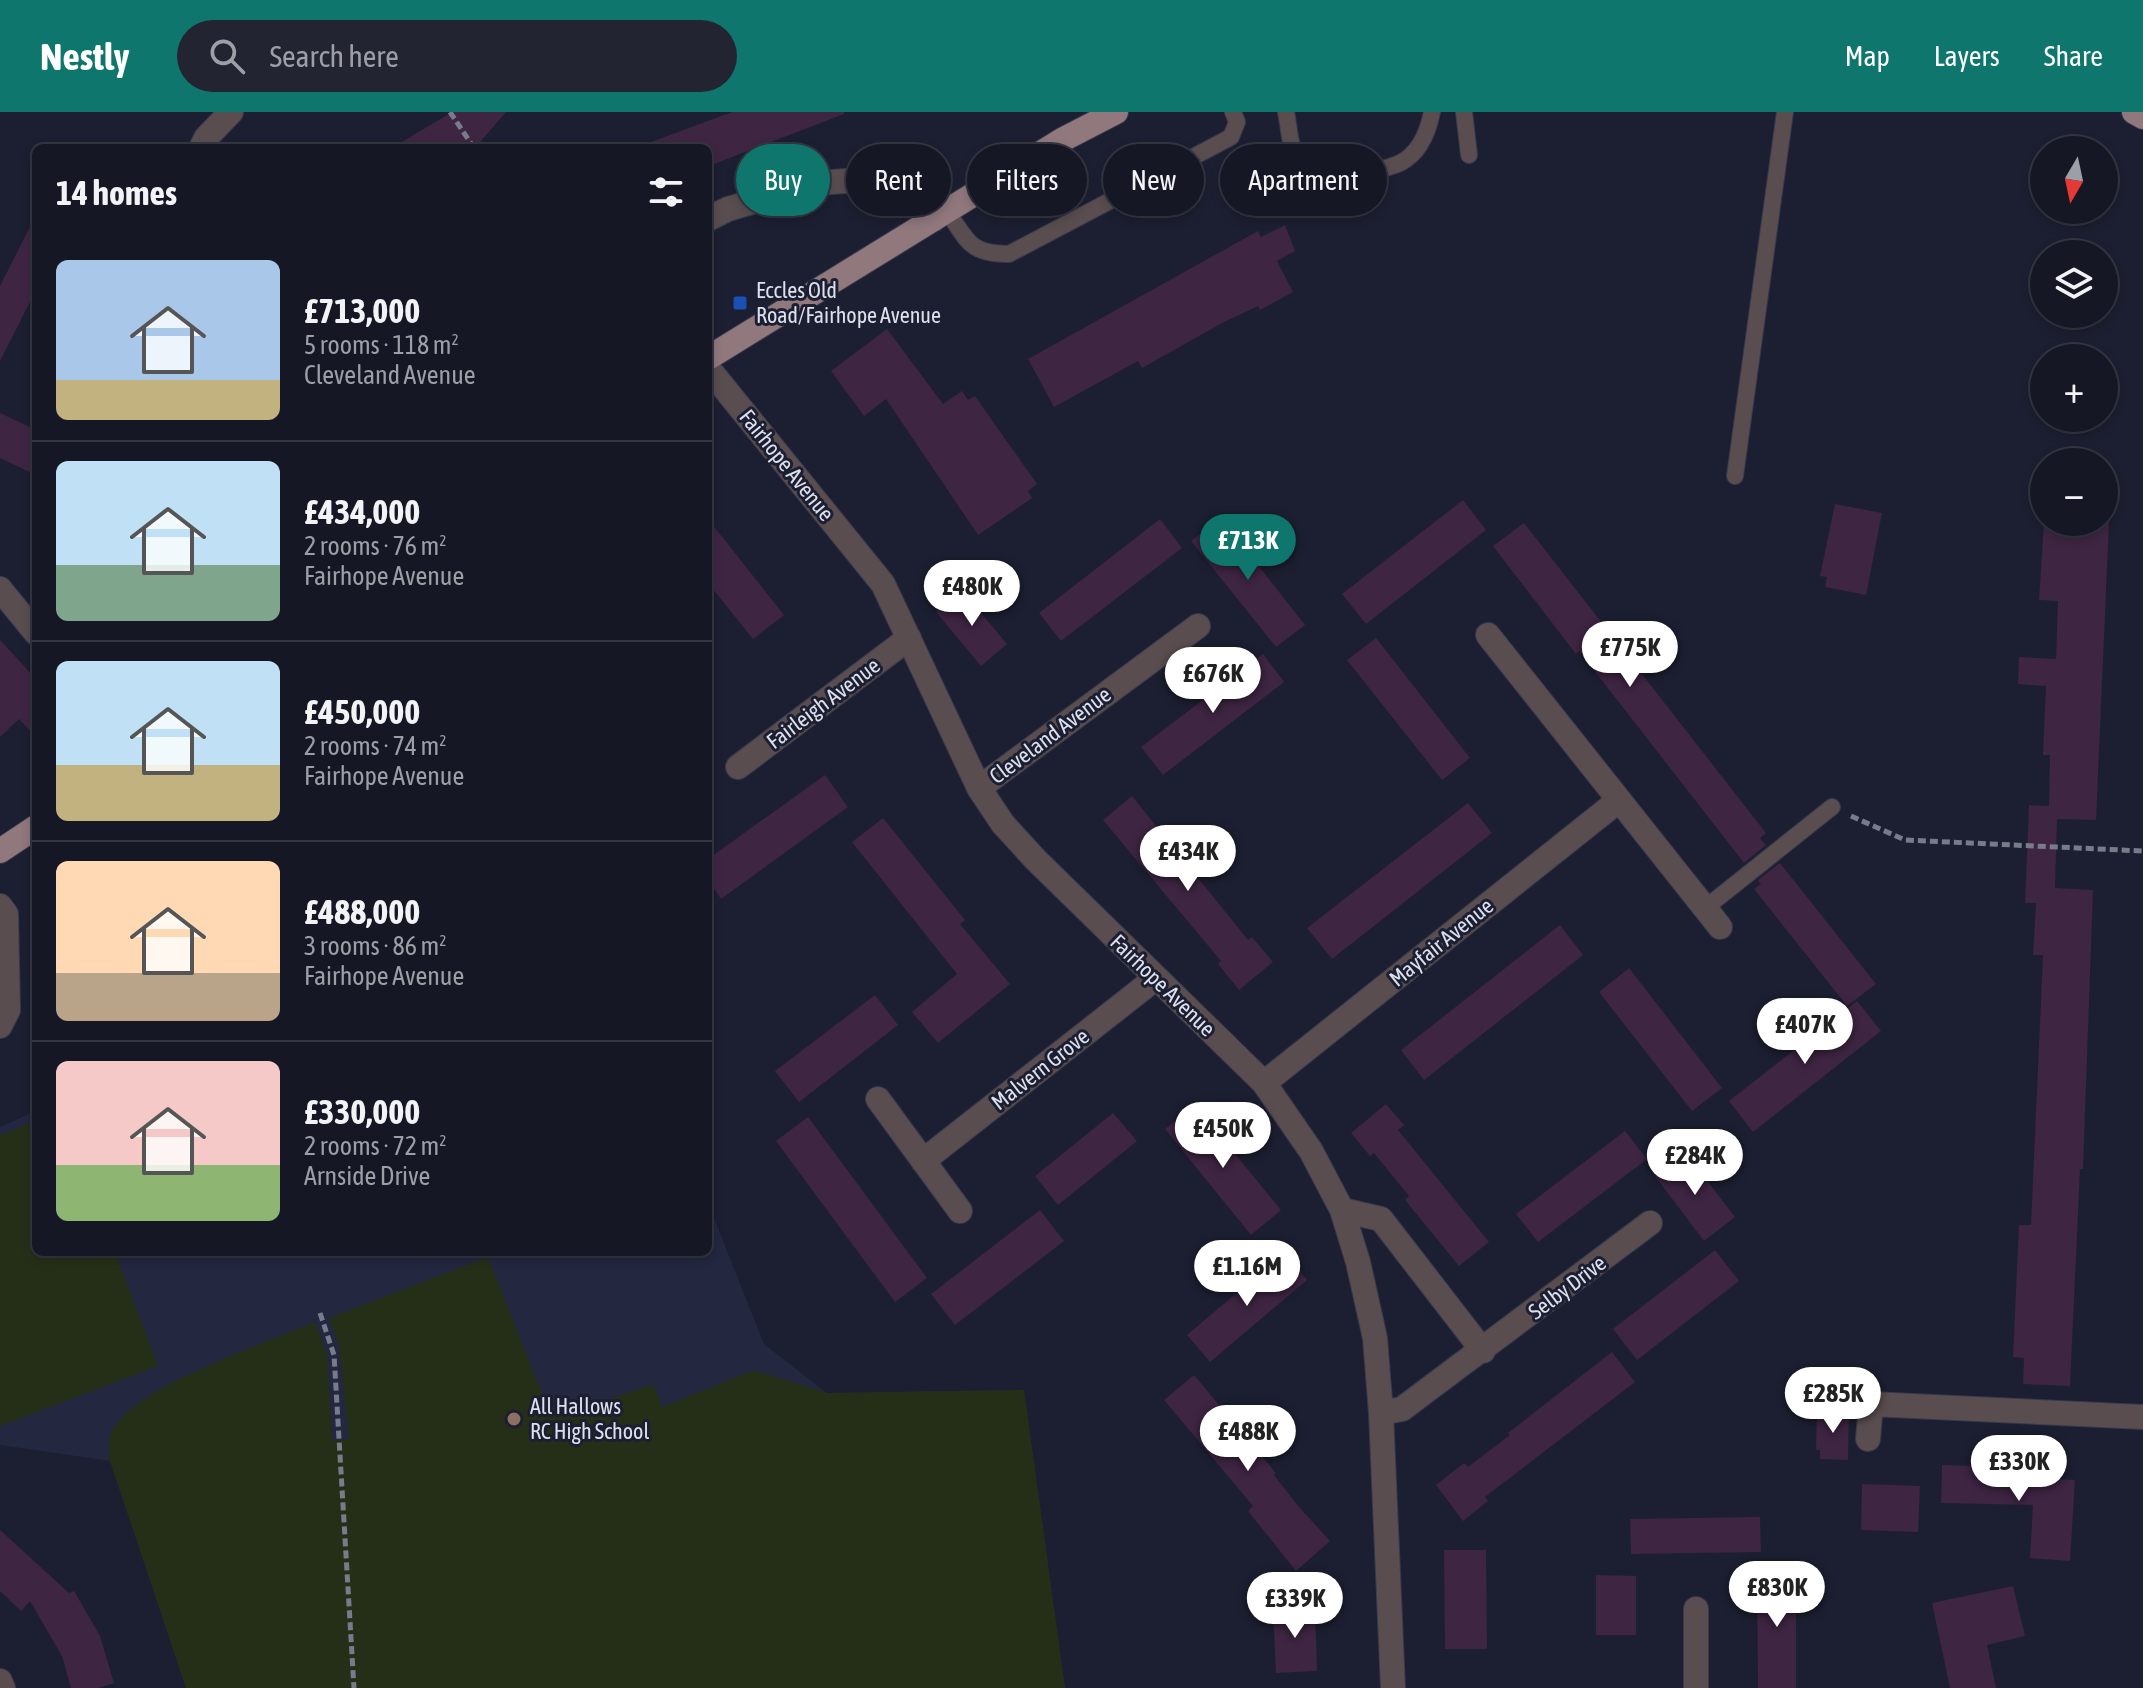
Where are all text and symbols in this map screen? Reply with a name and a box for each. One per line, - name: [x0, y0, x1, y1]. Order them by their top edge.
- search box: [177, 20, 737, 92]
- icon: search: [205, 34, 249, 78]
- text: Nestly: [40, 35, 129, 78]
- text: Search here: [269, 39, 399, 73]
- text: Map: [1845, 40, 1890, 72]
- text: Layers: [1934, 40, 2000, 72]
- text: Share: [2044, 40, 2103, 72]
- north arrow: [2030, 136, 2118, 224]
- map controls: [2030, 136, 2118, 536]
- chip: Buy: [736, 144, 830, 216]
- chip: Rent: [846, 144, 951, 216]
- chip: Filters: [967, 144, 1087, 216]
- chip: New: [1103, 144, 1204, 216]
- chip: Apartment: [1220, 144, 1387, 216]
- icon: filters: [644, 170, 688, 214]
- text: 14 homes: [56, 173, 177, 212]
- button: layers: [2030, 240, 2118, 328]
- place label: Eccles Old Road/Fairhope Avenue: [756, 277, 941, 328]
- text: £713,000: [304, 291, 420, 330]
- icon: home: [120, 292, 216, 388]
- marker: Eccles Old Road/Fairhope Avenue: [731, 294, 749, 312]
- text: 5 rooms · 118 m²: [304, 330, 459, 360]
- button: +: [2030, 344, 2118, 432]
- text: Cleveland Avenue: [304, 360, 476, 390]
- street label: Fairhope Avenue: [734, 404, 840, 526]
- button: −: [2030, 448, 2118, 536]
- text: £434,000: [304, 492, 420, 531]
- icon: home: [120, 493, 216, 589]
- pin: £713K: [1192, 514, 1304, 582]
- text: £713K: [1218, 525, 1278, 555]
- text: 2 rooms · 76 m²: [304, 531, 446, 561]
- pin: £480K: [916, 560, 1028, 628]
- text: Fairhope Avenue: [304, 561, 464, 591]
- text: £480K: [942, 571, 1002, 601]
- pin: £775K: [1574, 621, 1686, 689]
- text: £775K: [1600, 632, 1660, 662]
- pin: £676K: [1157, 647, 1269, 715]
- street label: Fairleigh Avenue: [761, 652, 885, 754]
- text: £676K: [1183, 658, 1243, 688]
- street label: Cleveland Avenue: [984, 681, 1116, 789]
- text: £450,000: [304, 692, 420, 731]
- icon: home: [120, 693, 216, 789]
- text: 2 rooms · 74 m²: [304, 731, 446, 761]
- text: Fairhope Avenue: [304, 761, 464, 791]
- pin: £434K: [1132, 825, 1244, 893]
- text: £434K: [1158, 836, 1218, 866]
- text: £488,000: [304, 892, 420, 931]
- street label: Mayfair Avenue: [1384, 892, 1498, 992]
- icon: home: [120, 893, 216, 989]
- street label: Fairhope Avenue: [1105, 929, 1221, 1041]
- text: 3 rooms · 86 m²: [304, 931, 446, 961]
- text: Fairhope Avenue: [304, 961, 464, 991]
- pin: £407K: [1749, 998, 1861, 1066]
- text: £407K: [1775, 1009, 1835, 1039]
- street label: Malvern Grove: [986, 1023, 1094, 1115]
- text: £330,000: [304, 1092, 420, 1131]
- icon: home: [120, 1093, 216, 1189]
- pin: £450K: [1167, 1102, 1279, 1170]
- text: £450K: [1193, 1113, 1253, 1143]
- pin: £284K: [1639, 1129, 1751, 1197]
- text: 2 rooms · 72 m²: [304, 1131, 446, 1161]
- text: £284K: [1665, 1140, 1725, 1170]
- text: Arnside Drive: [304, 1161, 430, 1191]
- pin: £1.16M: [1182, 1240, 1312, 1308]
- street label: Selby Drive: [1523, 1250, 1611, 1324]
- text: £1.16M: [1212, 1251, 1282, 1281]
- pin: £285K: [1777, 1367, 1889, 1435]
- text: £285K: [1803, 1378, 1863, 1408]
- place label: All Hallows RC High School: [530, 1393, 649, 1444]
- pin: £488K: [1192, 1405, 1304, 1473]
- marker: All Hallows RC High School: [505, 1410, 523, 1428]
- text: £488K: [1218, 1416, 1278, 1446]
- pin: £330K: [1963, 1435, 2075, 1503]
- text: £330K: [1989, 1446, 2049, 1476]
- pin: £830K: [1721, 1561, 1833, 1629]
- pin: £339K: [1239, 1572, 1351, 1640]
- text: £830K: [1747, 1572, 1807, 1602]
- text: £339K: [1265, 1583, 1325, 1613]

